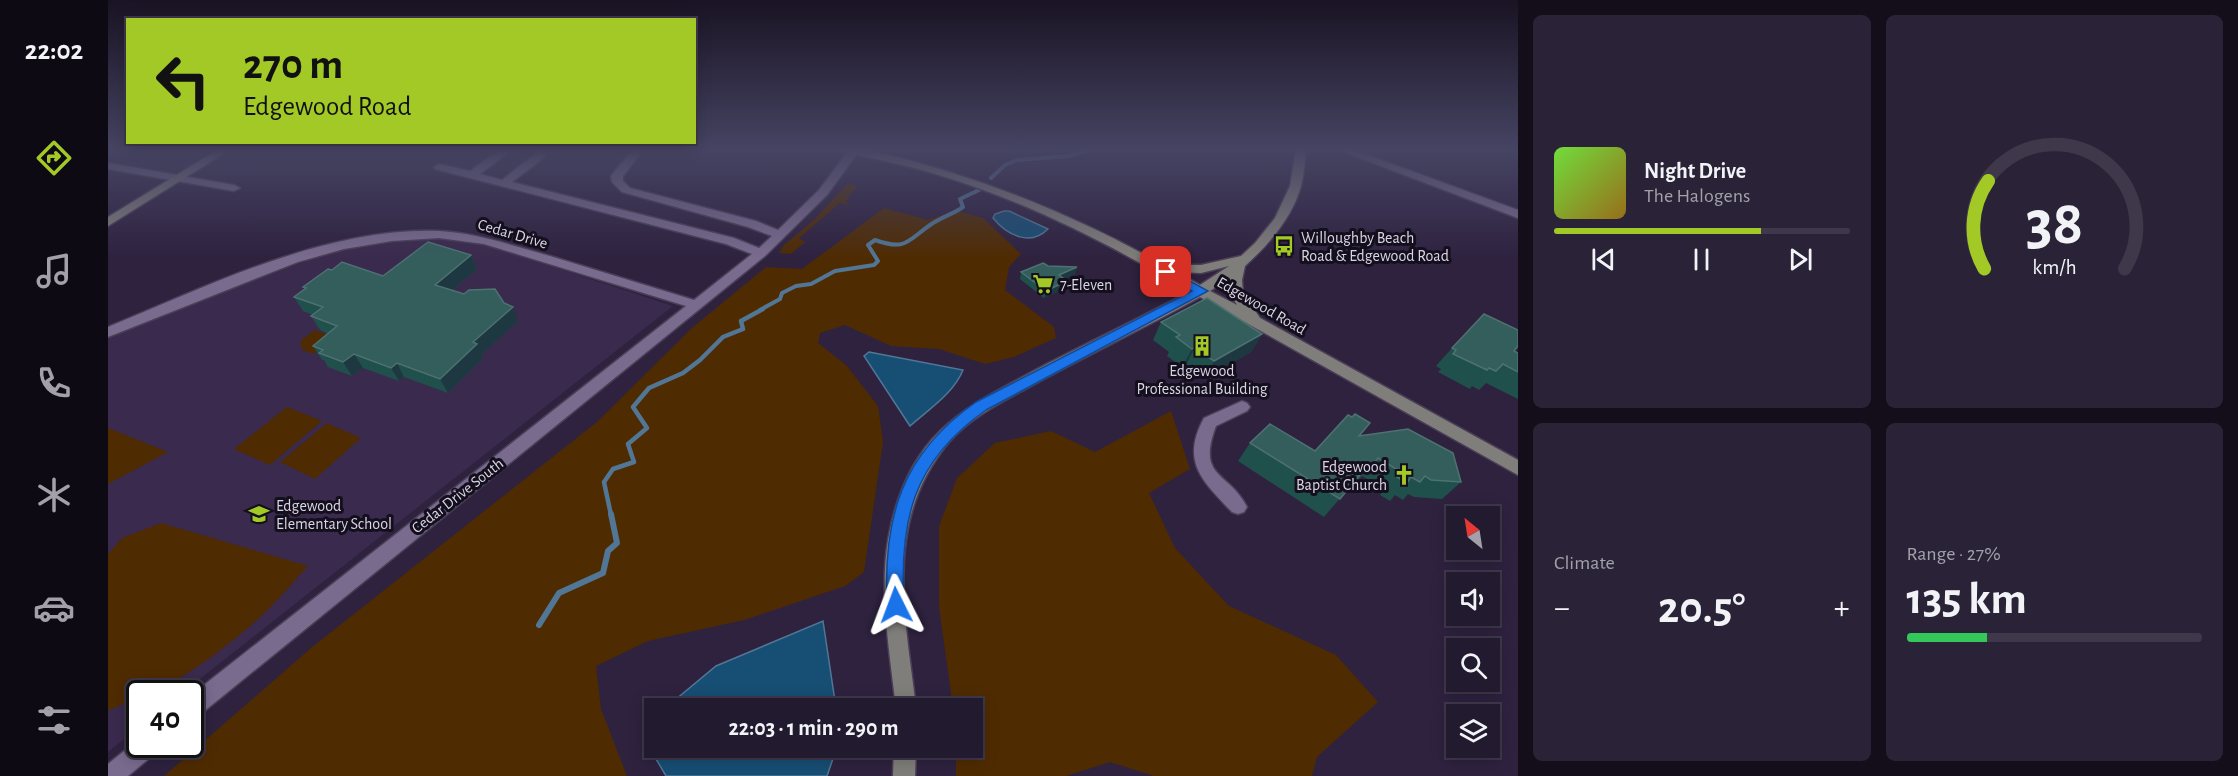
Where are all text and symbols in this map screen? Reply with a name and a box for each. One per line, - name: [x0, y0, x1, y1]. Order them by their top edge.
- text: 22:02: [25, 37, 83, 64]
- icon: left: [144, 42, 222, 120]
- text: 270 m: [243, 44, 343, 86]
- text: Edgewood Road: [243, 93, 411, 120]
- icon: directions: [33, 137, 75, 179]
- text: Night Drive: [1644, 160, 1746, 182]
- text: The Halogens: [1644, 186, 1750, 206]
- text: 38: [2025, 193, 2083, 255]
- street label: Cedar Drive: [476, 216, 550, 252]
- place label: Willoughby Beach Road & Edgewood Road: [1301, 230, 1449, 264]
- bus stop icon: Willoughby Beach Road & Edgewood Road: [1272, 234, 1296, 258]
- icon: previous: [1587, 243, 1620, 276]
- icon: pause: [1685, 243, 1718, 276]
- icon: next: [1784, 243, 1817, 276]
- pin: [1140, 246, 1191, 297]
- icon: music: [33, 250, 75, 292]
- icon: arrive: [1149, 255, 1182, 288]
- text: km/h: [2032, 257, 2076, 278]
- supermarket icon: 7-Eleven: [1031, 272, 1055, 296]
- street label: Edgewood Road: [1214, 274, 1309, 338]
- place label: 7-Eleven: [1060, 277, 1112, 293]
- building icon: Edgewood Professional Building: [1190, 334, 1214, 358]
- icon: phone: [33, 362, 75, 404]
- place label: Edgewood Professional Building: [1136, 363, 1268, 397]
- street label: Cedar Drive South: [409, 455, 506, 536]
- place label: Edgewood Baptist Church: [1296, 459, 1387, 493]
- church icon: Edgewood Baptist Church: [1392, 463, 1416, 487]
- icon: climate: [33, 474, 75, 516]
- place label: Edgewood Elementary School: [276, 498, 392, 533]
- school or university icon: Edgewood Elementary School: [247, 502, 271, 526]
- north arrow: [1446, 506, 1500, 560]
- map controls: [1446, 506, 1500, 758]
- text: Range · 27%: [1907, 544, 2001, 564]
- text: Climate: [1554, 553, 1615, 573]
- button: sound: [1446, 572, 1500, 626]
- position arrow: [864, 573, 928, 637]
- text: 135 km: [1907, 577, 2027, 622]
- text: 20.5°: [1658, 586, 1746, 631]
- icon: car: [33, 587, 75, 629]
- text: −: [1554, 592, 1570, 625]
- text: +: [1834, 592, 1849, 625]
- button: search: [1446, 638, 1500, 692]
- speed limit sign: 40: [126, 680, 204, 758]
- icon: filters: [33, 699, 75, 741]
- button: layers: [1446, 704, 1500, 758]
- text: 22:03 · 1 min · 290 m: [729, 717, 898, 739]

